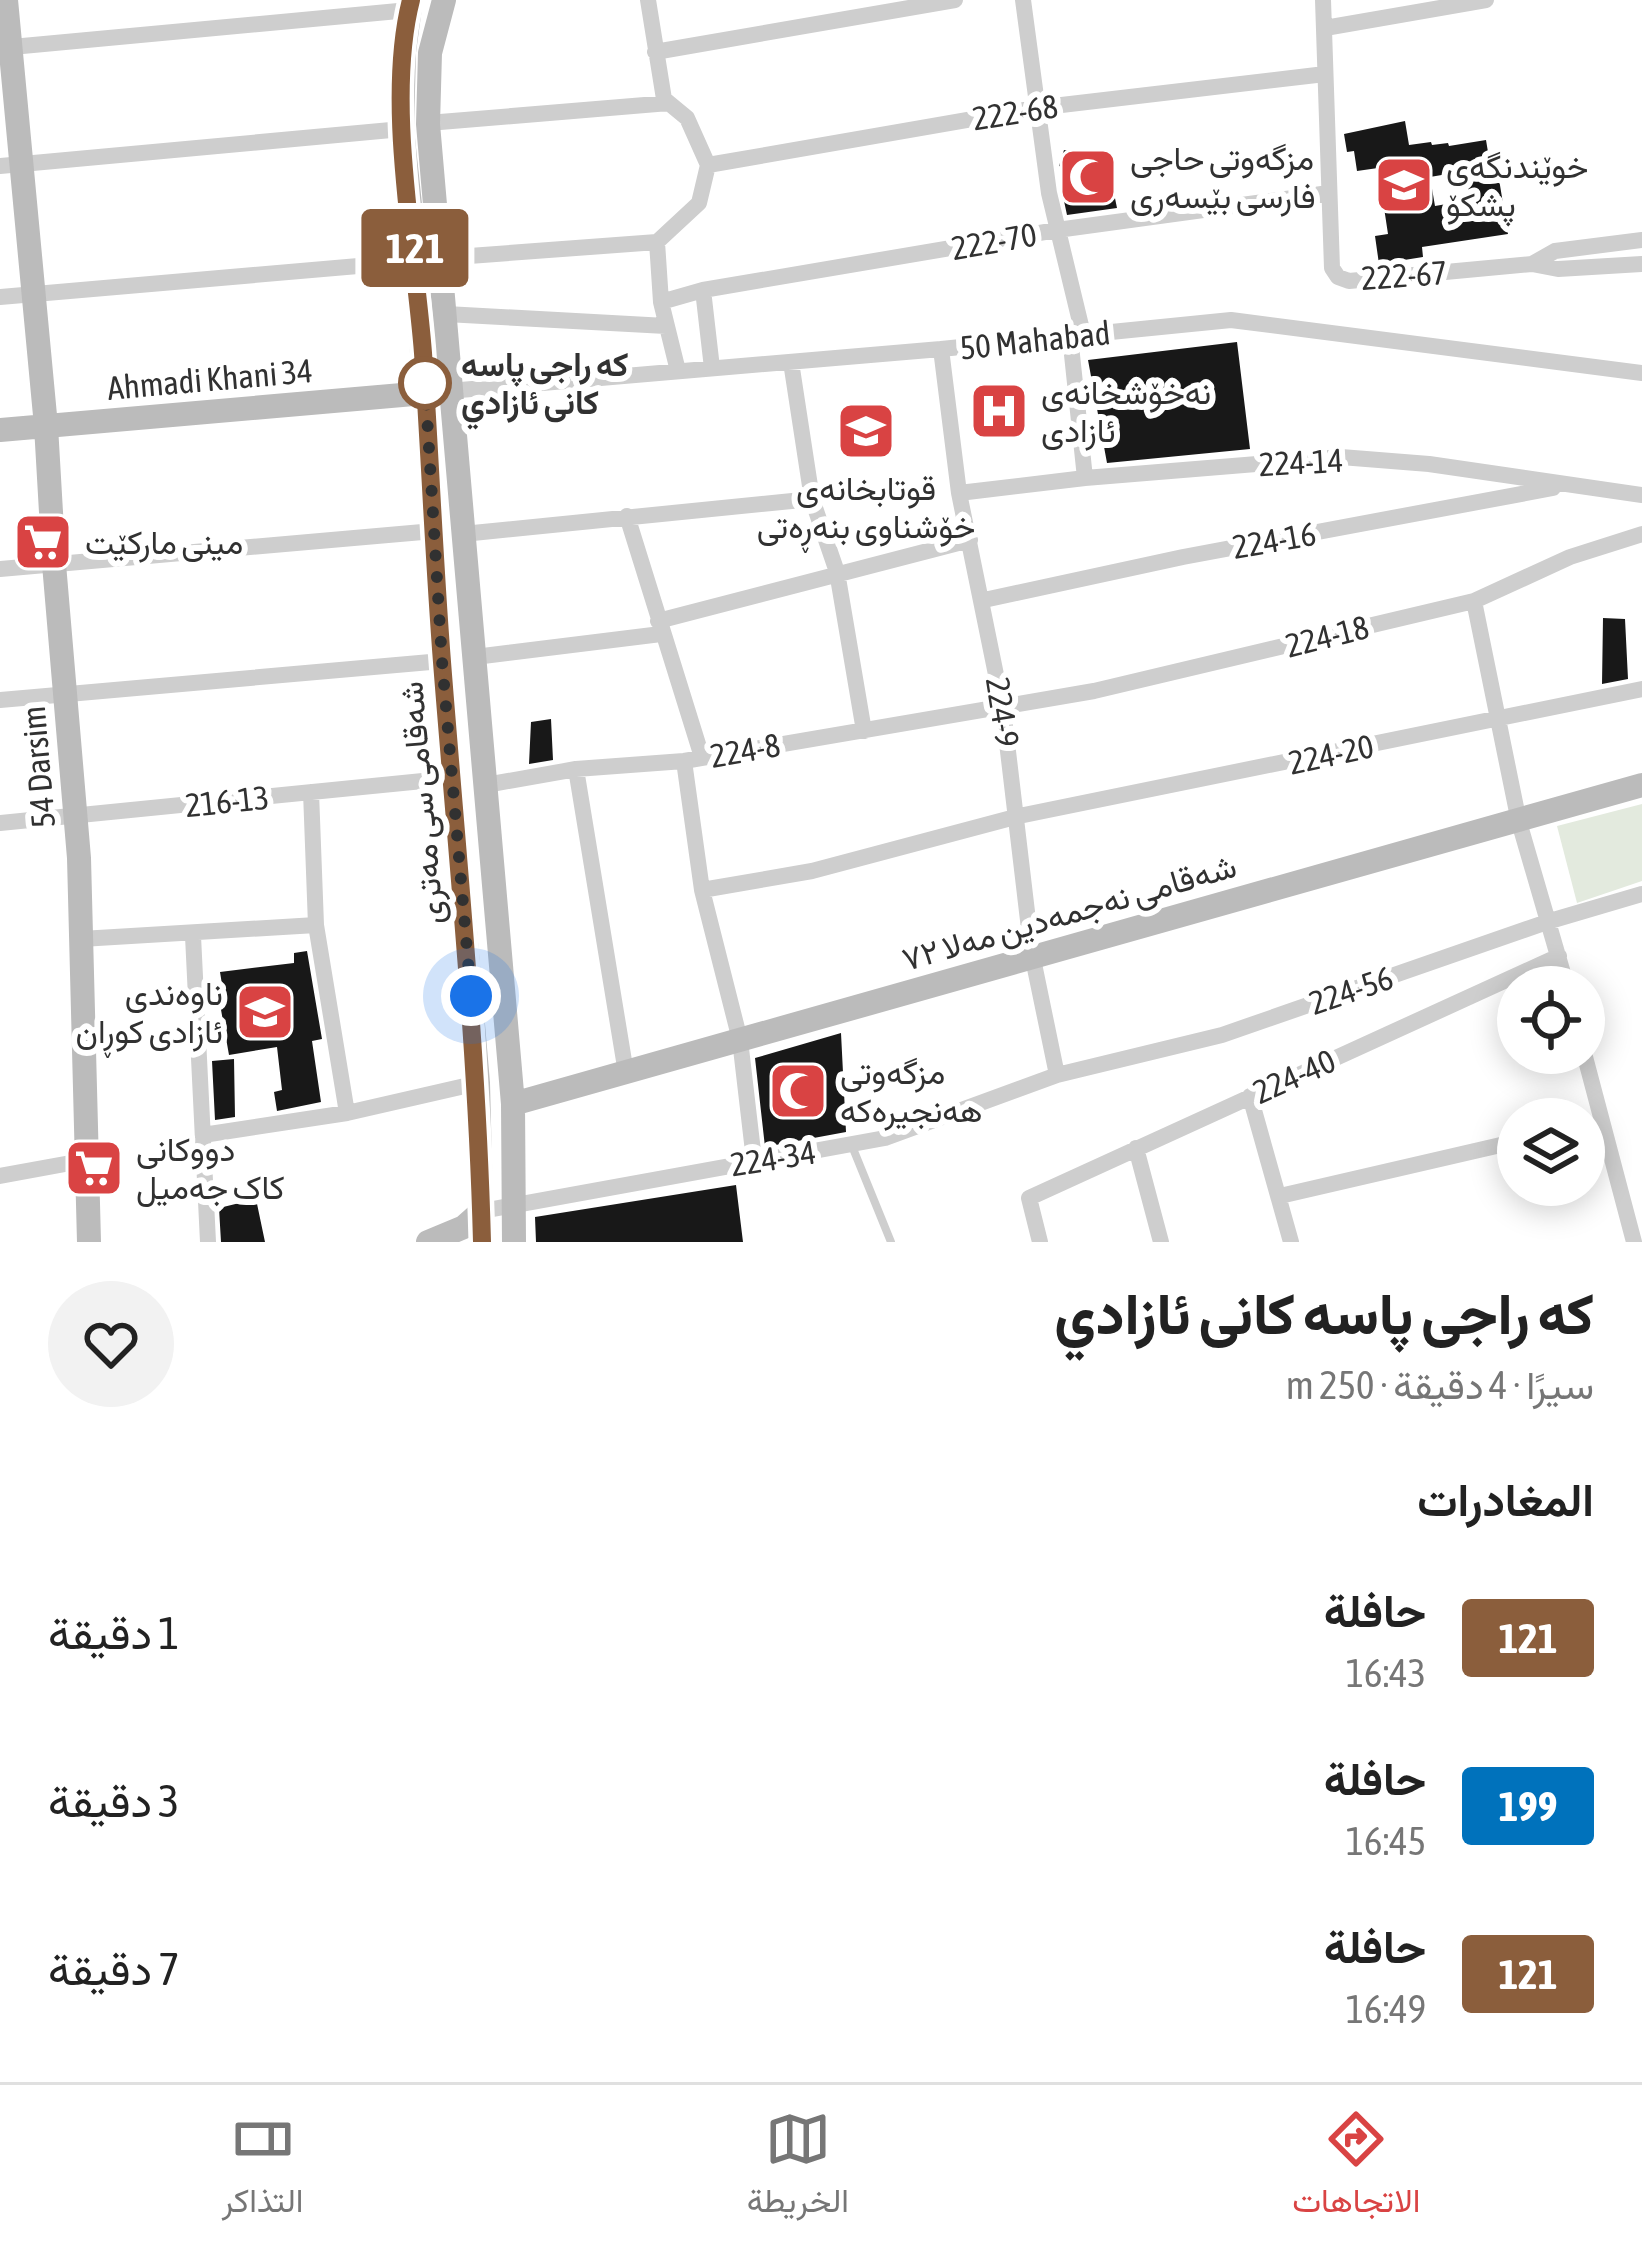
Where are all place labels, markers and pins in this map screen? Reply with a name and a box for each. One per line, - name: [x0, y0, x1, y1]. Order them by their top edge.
- place label: مزگەوتی حاجی فارسی بێسەری: [1130, 139, 1316, 217]
- mosque icon: مزگەوتی حاجی فارسی بێسەری: [1057, 146, 1119, 208]
- place label: خوێندنگەی پشکۆ: [1446, 147, 1588, 227]
- school or university icon: خوێندنگەی پشکۆ: [1373, 154, 1435, 216]
- place label: كه راجى پاسه كانى ئازادي: [461, 345, 629, 430]
- marker: كه راجى پاسه كانى ئازادي: [400, 358, 450, 408]
- place label: نەخۆشخانەی ئازادی: [1041, 373, 1211, 451]
- hospital icon: نەخۆشخانەی ئازادی: [968, 380, 1030, 442]
- school or university icon: قوتابخانەی خۆشناوی بنەڕەتی: [835, 400, 897, 462]
- place label: قوتابخانەی خۆشناوی بنەڕەتی: [757, 469, 975, 553]
- supermarket icon: مینی ماركێت: [12, 511, 74, 573]
- place label: مینی ماركێت: [85, 523, 243, 563]
- place label: ناوەندی ئازادی کوڕان: [76, 974, 223, 1058]
- school or university icon: ناوەندی ئازادی کوڕان: [234, 981, 296, 1043]
- place label: مزگەوتی ھەنجیرەکە: [840, 1053, 982, 1131]
- mosque icon: مزگەوتی ھەنجیرەکە: [767, 1060, 829, 1122]
- place label: دووکانی کاک جەمیل: [136, 1130, 285, 1207]
- supermarket icon: دووکانی کاک جەمیل: [63, 1137, 125, 1199]

